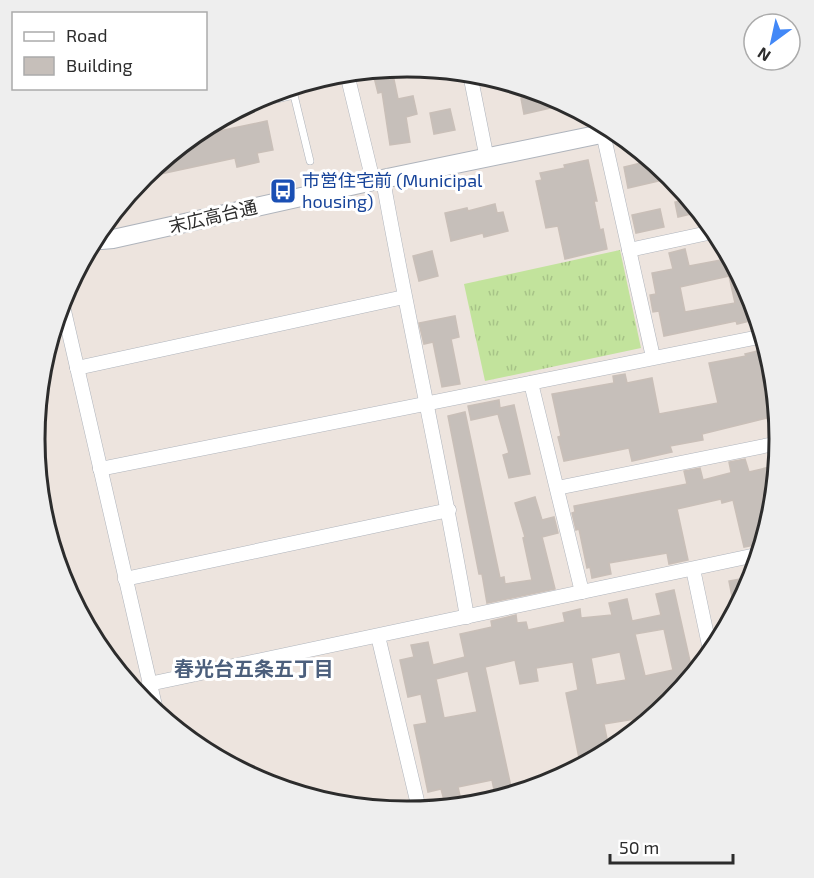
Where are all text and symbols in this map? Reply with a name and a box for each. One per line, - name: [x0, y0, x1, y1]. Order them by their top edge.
- legend: [12, 12, 207, 90]
- north arrow: [742, 12, 802, 72]
- text: Road: [66, 24, 107, 46]
- text: N: [754, 44, 774, 66]
- text: Building: [66, 54, 133, 76]
- place label: 市営住宅前 (Municipal housing): [302, 169, 483, 212]
- bus stop icon: 市営住宅前 (Municipal housing): [268, 176, 298, 206]
- street label: 末広高台通: [166, 195, 259, 237]
- district label: 春光台五条五丁目: [174, 656, 334, 680]
- scale bar: [610, 827, 733, 865]
- text: 50 m: [619, 836, 659, 858]

